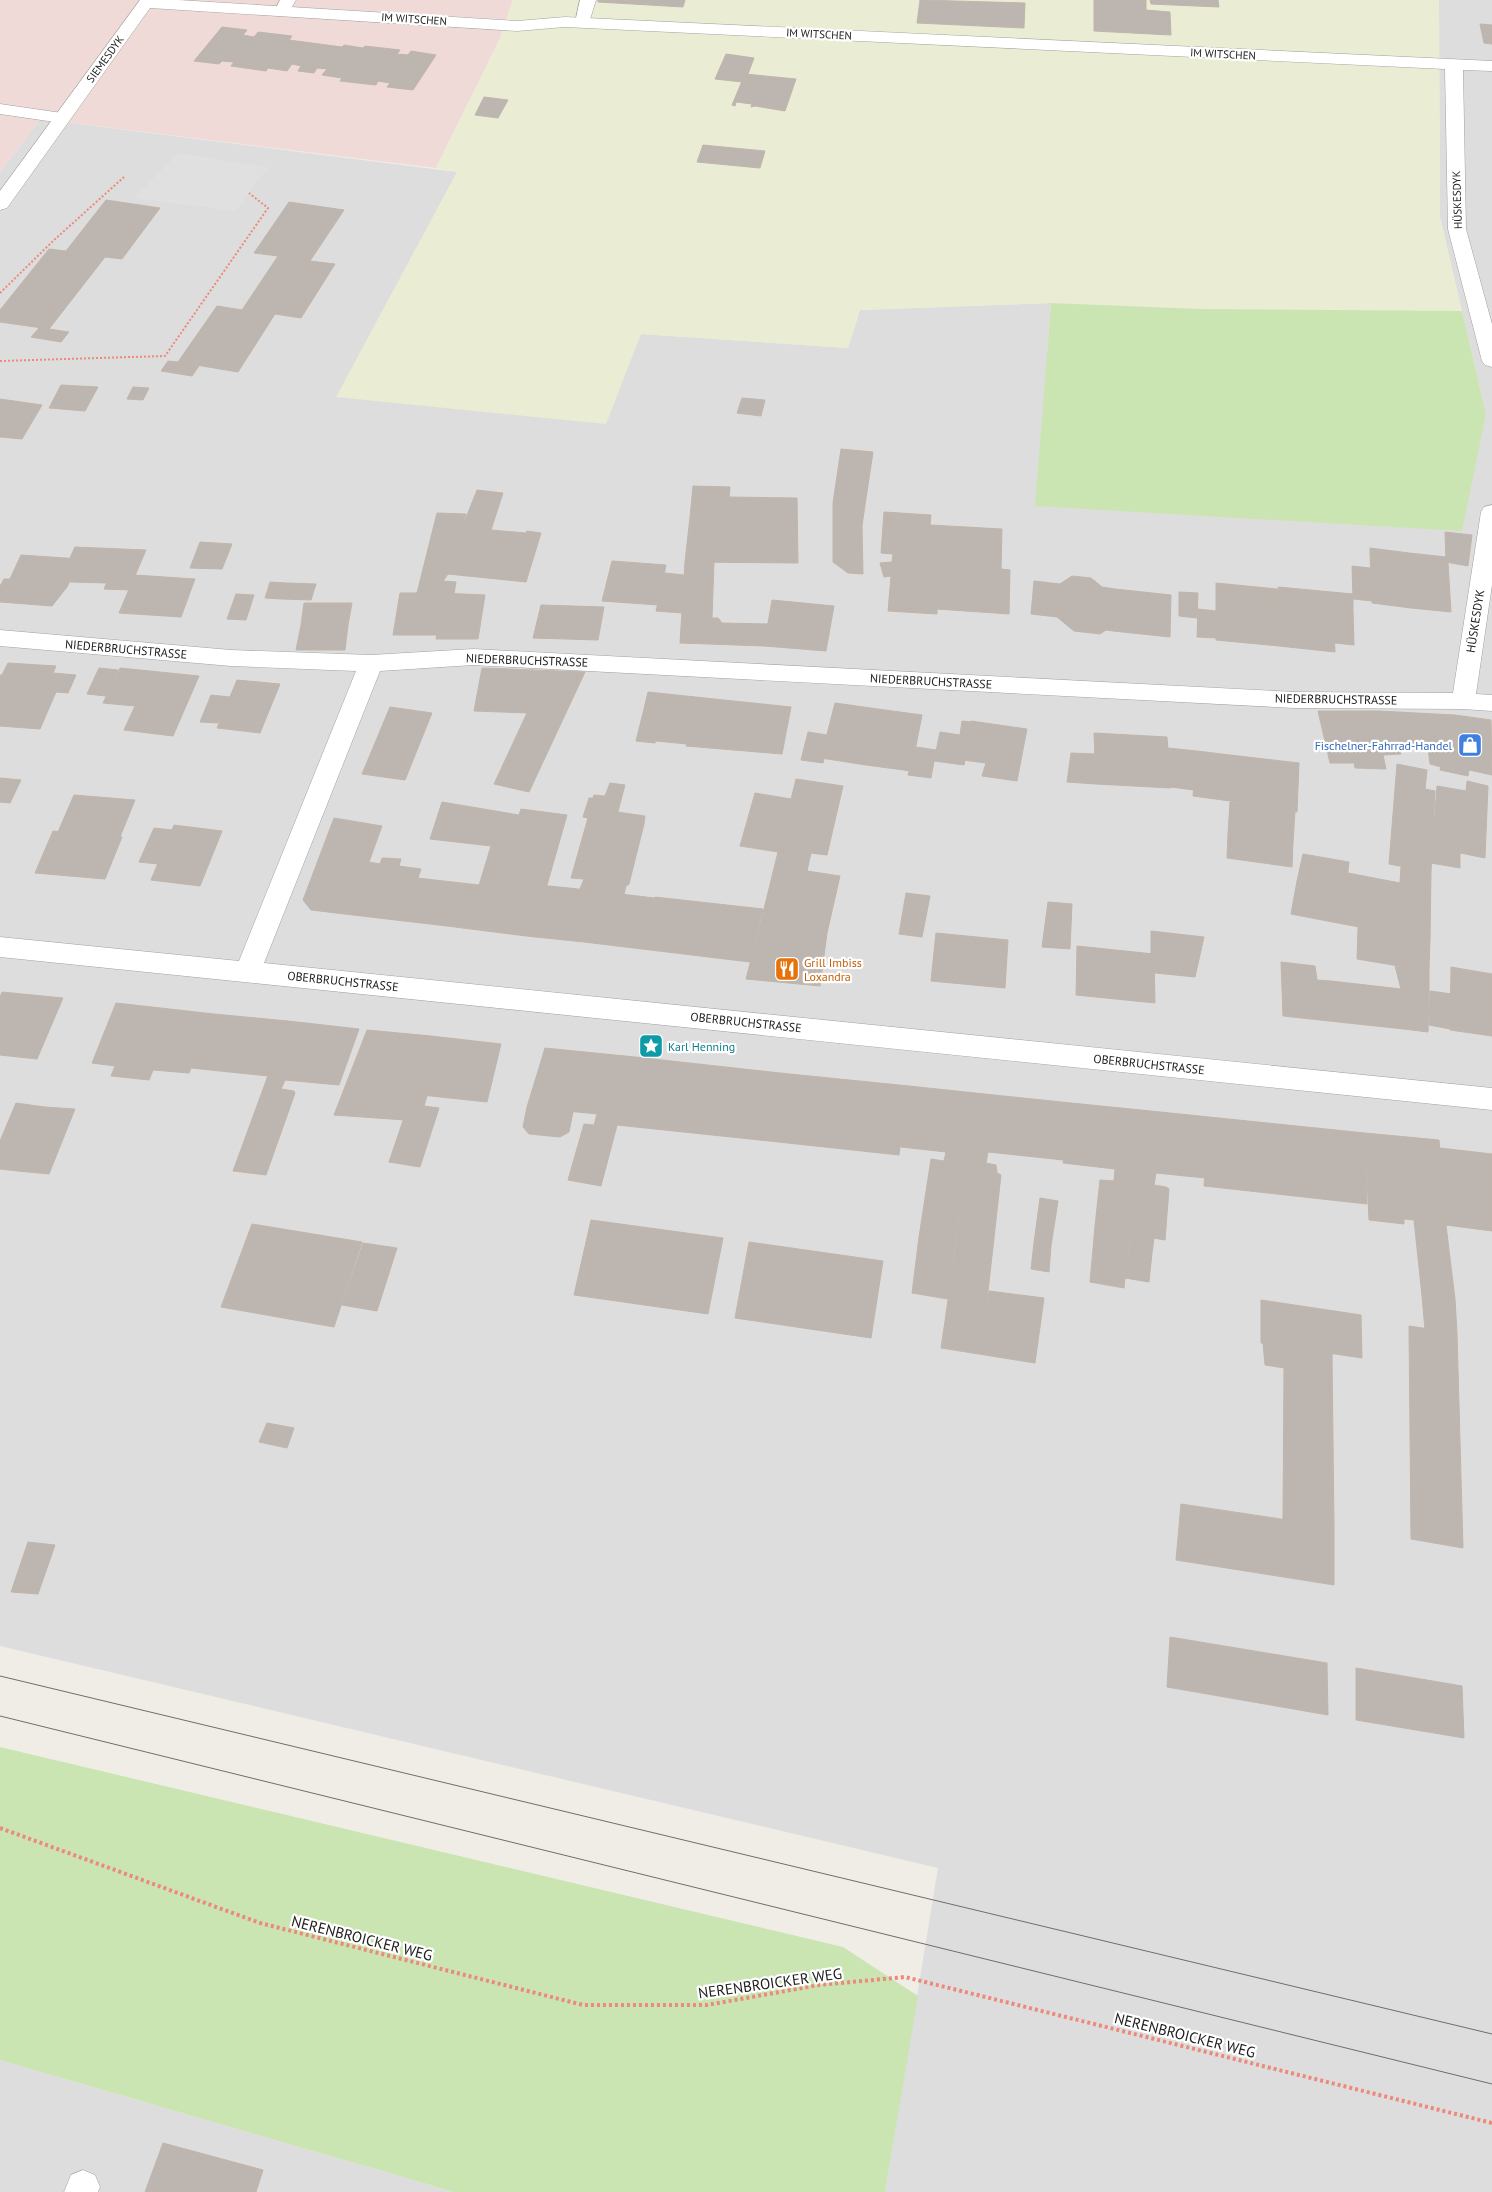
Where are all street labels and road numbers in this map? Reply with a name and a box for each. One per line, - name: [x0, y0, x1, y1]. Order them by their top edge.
- street label: IM WITSCHEN: [381, 10, 447, 28]
- street label: IM WITSCHEN: [786, 25, 852, 43]
- street label: SIEMESDYK: [83, 32, 127, 85]
- street label: IM WITSCHEN: [1190, 45, 1256, 63]
- street label: HÜSKESDYK: [1449, 170, 1465, 229]
- street label: HÜSKESDYK: [1463, 588, 1487, 654]
- street label: NIEDERBRUCHSTRASSE: [64, 636, 188, 662]
- street label: NIEDERBRUCHSTRASSE: [466, 650, 588, 670]
- street label: NIEDERBRUCHSTRASSE: [870, 670, 992, 692]
- street label: NIEDERBRUCHSTRASSE: [1275, 690, 1397, 708]
- street label: OBERBRUCHSTRASSE: [287, 968, 399, 994]
- street label: OBERBRUCHSTRASSE: [690, 1009, 802, 1035]
- street label: OBERBRUCHSTRASSE: [1093, 1051, 1205, 1077]
- street label: NERENBROICKER WEG: [289, 1911, 435, 1965]
- street label: NERENBROICKER WEG: [697, 1964, 843, 2002]
- street label: NERENBROICKER WEG: [1112, 2008, 1258, 2062]

